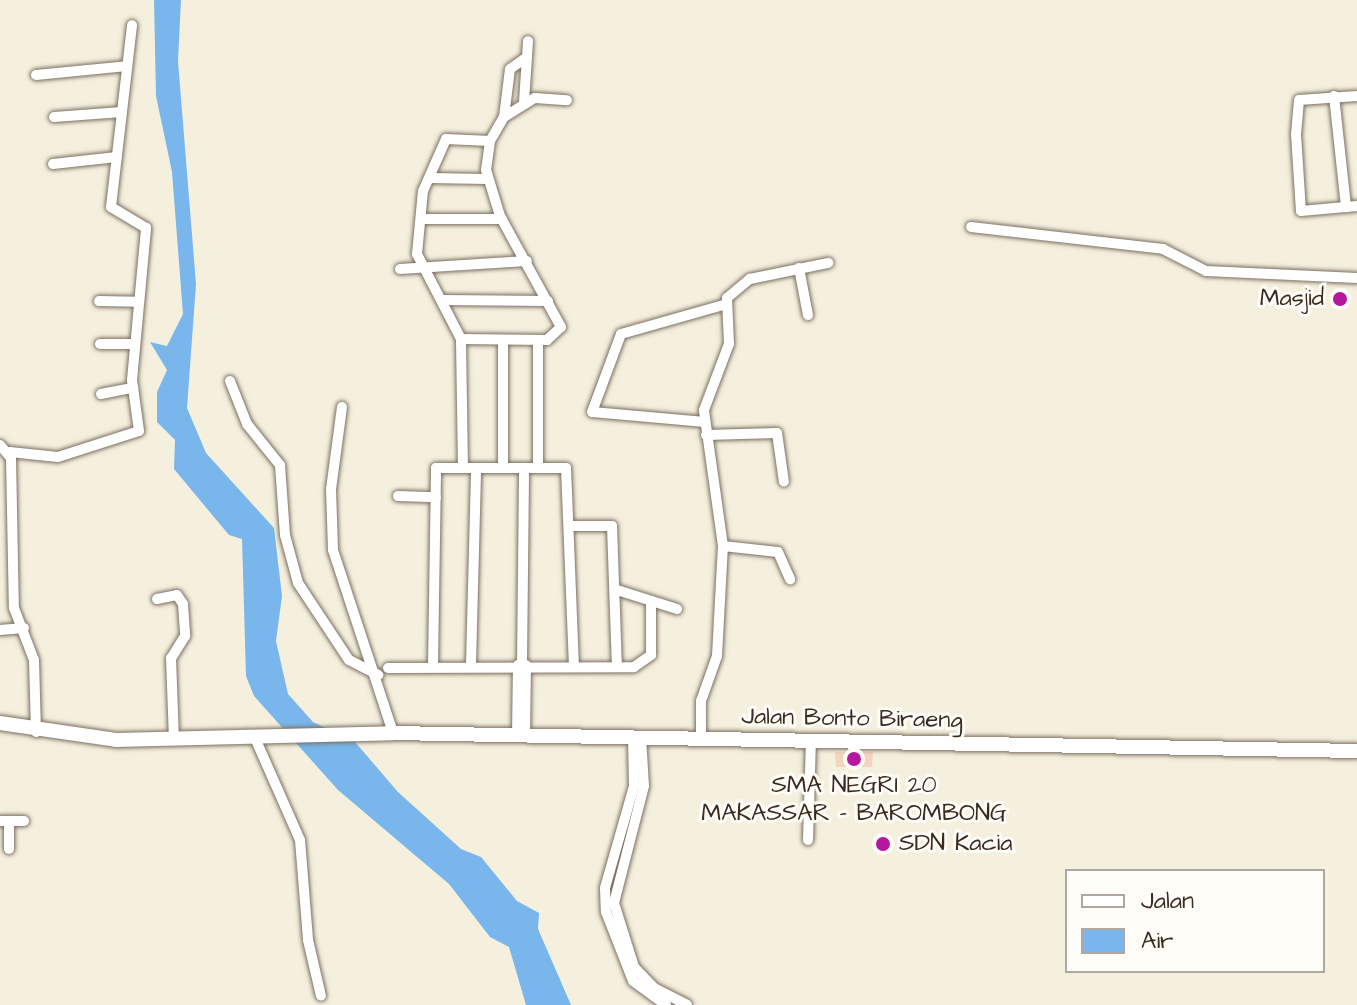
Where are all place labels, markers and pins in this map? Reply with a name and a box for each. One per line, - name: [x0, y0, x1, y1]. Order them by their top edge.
- place label: Masjid: [1260, 285, 1324, 313]
- marker: Masjid: [1331, 290, 1349, 308]
- marker: SMA NEGRI 20 MAKASSAR - BAROMBONG: [845, 750, 863, 768]
- place label: SMA NEGRI 20 MAKASSAR - BAROMBONG: [701, 772, 1007, 828]
- place label: SDN Kacia: [899, 830, 1012, 858]
- marker: SDN Kacia: [874, 835, 892, 853]

